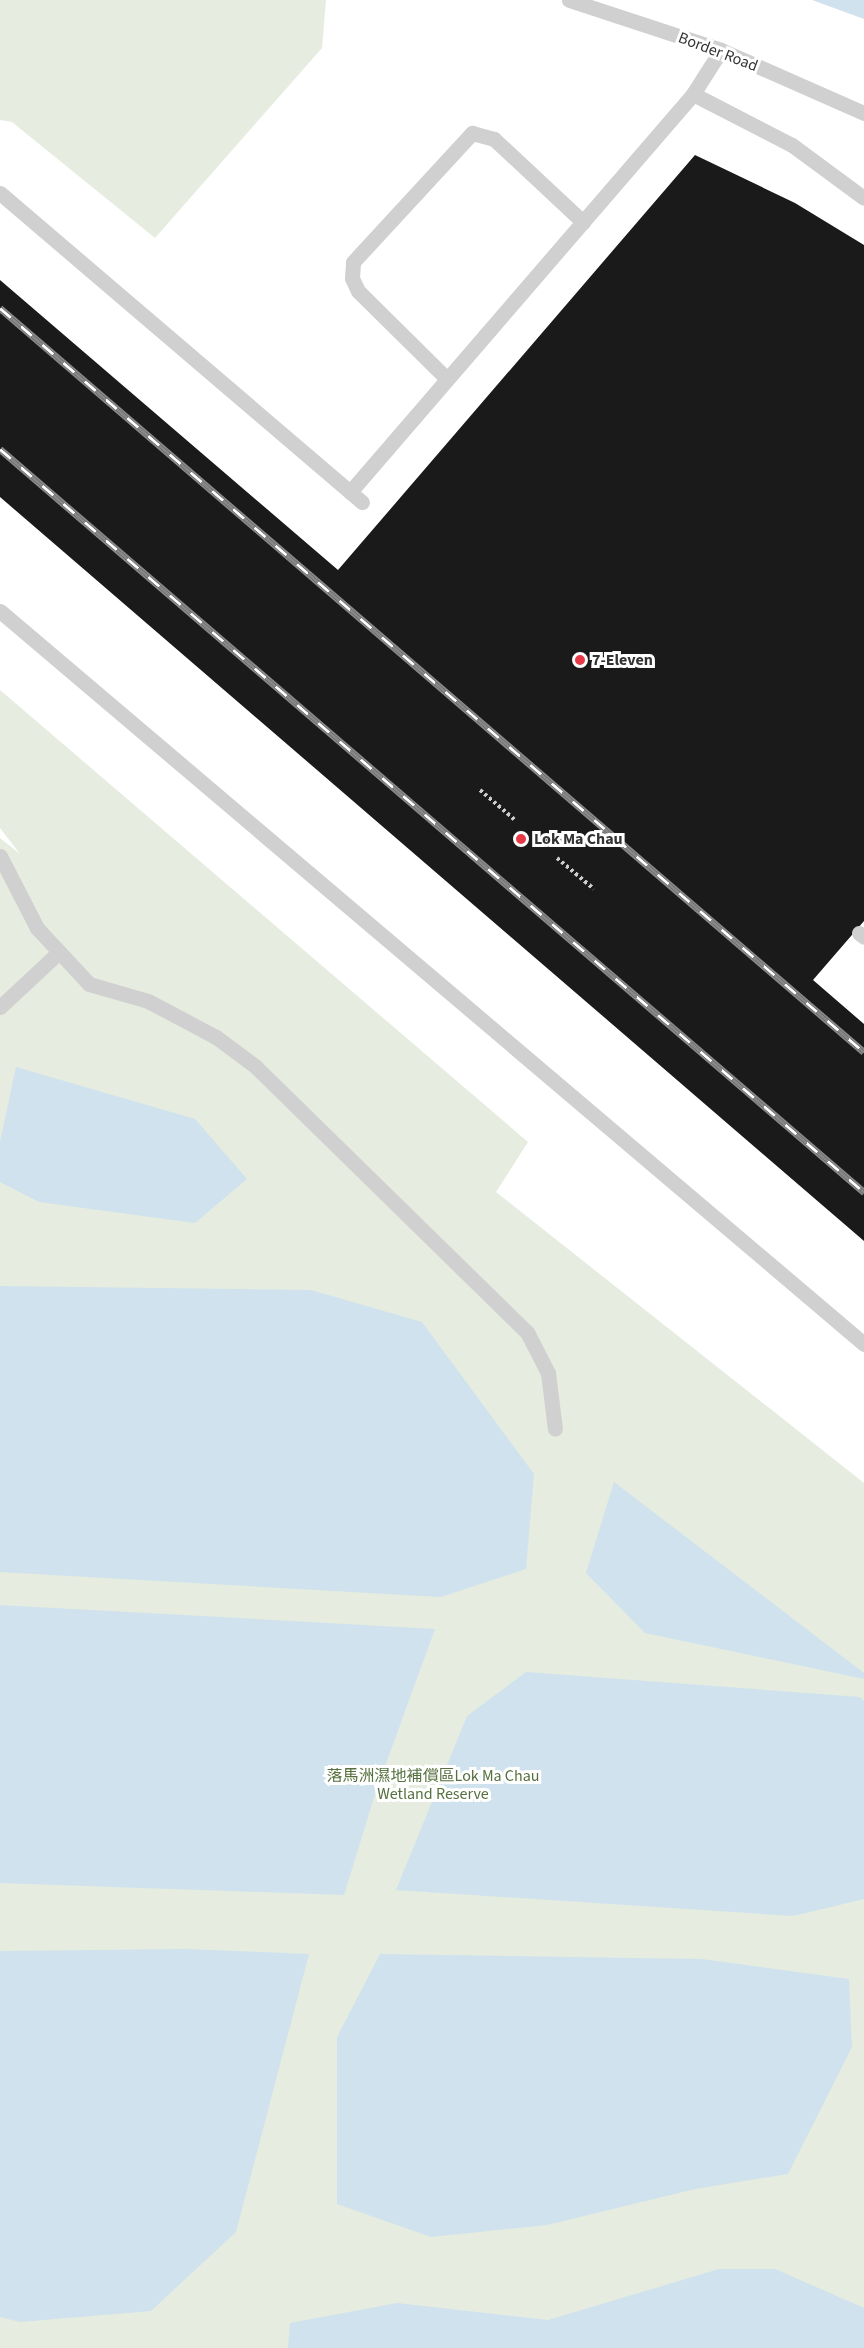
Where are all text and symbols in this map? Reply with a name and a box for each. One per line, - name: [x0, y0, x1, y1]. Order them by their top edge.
- street label: Border Road: [676, 28, 760, 76]
- place label: 7-Eleven: [592, 650, 653, 670]
- marker: 7-Eleven: [573, 653, 587, 667]
- place label: Lok Ma Chau: [534, 829, 623, 849]
- marker: Lok Ma Chau: [512, 830, 530, 848]
- park label: 落馬洲濕地補償區Lok Ma Chau Wetland Reserve: [327, 1766, 539, 1804]

